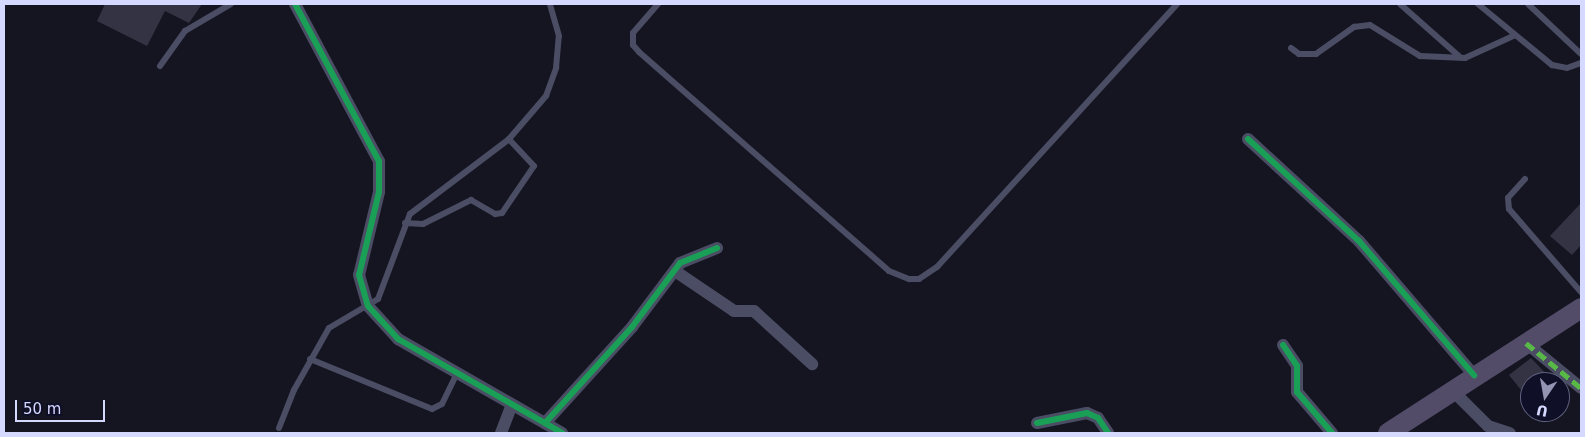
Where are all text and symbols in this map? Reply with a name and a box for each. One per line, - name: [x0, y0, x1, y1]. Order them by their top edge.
- north arrow: [1520, 372, 1570, 422]
- scale bar: [18, 390, 108, 422]
- text: 50 m: [23, 400, 61, 418]
- text: U: [1535, 402, 1549, 420]

